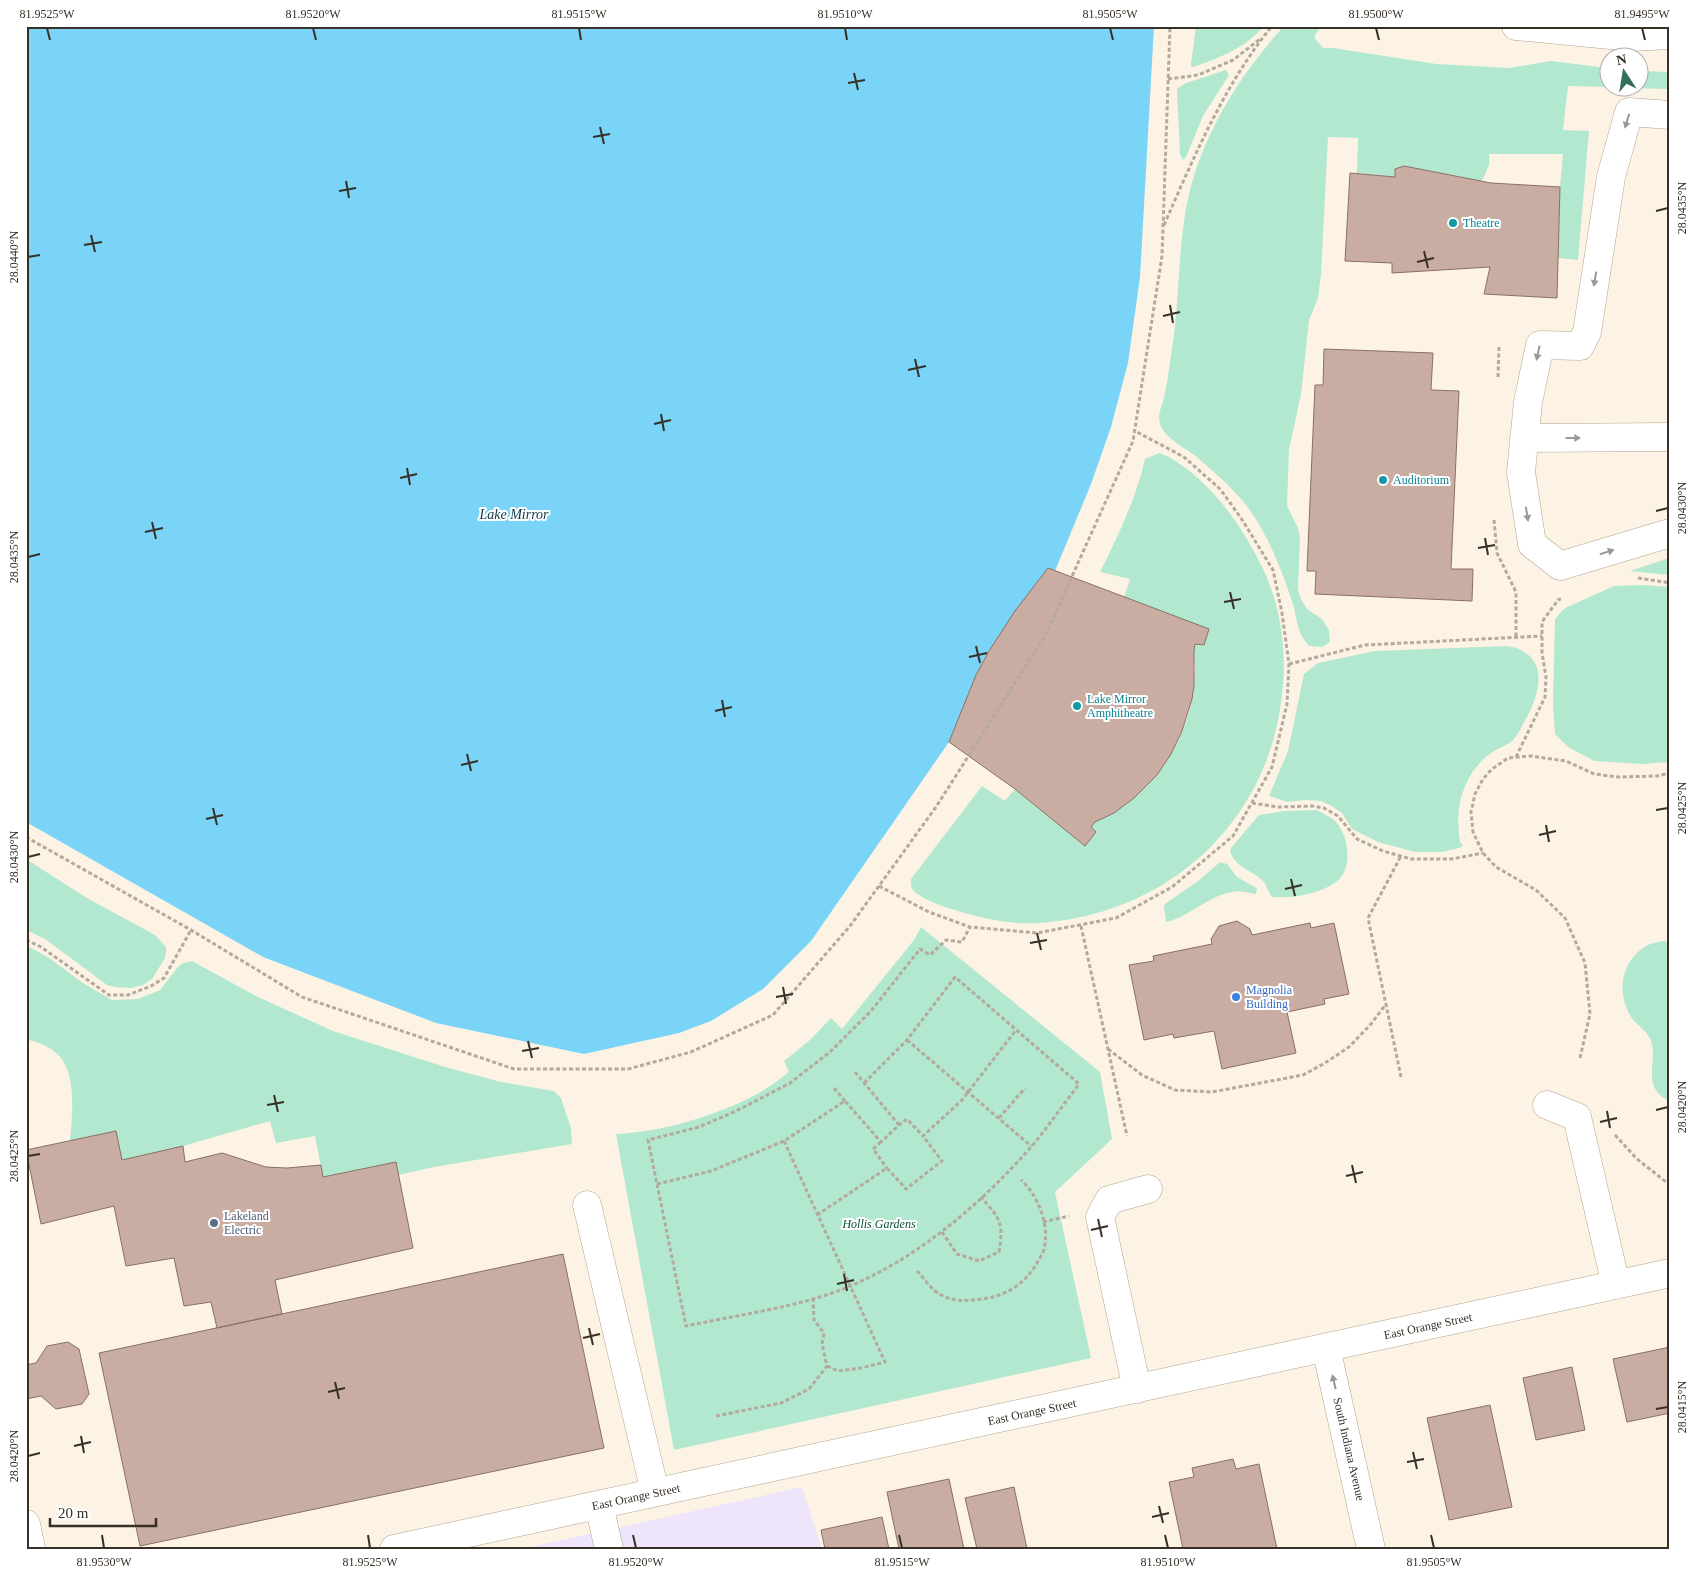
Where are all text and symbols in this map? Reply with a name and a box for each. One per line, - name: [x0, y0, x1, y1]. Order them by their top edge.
- text: 81.9525°W: [19, 7, 75, 21]
- text: 81.9520°W: [285, 7, 341, 21]
- text: 81.9515°W: [551, 7, 607, 21]
- text: 81.9510°W: [817, 7, 873, 21]
- text: 81.9505°W: [1082, 7, 1138, 21]
- text: 81.9500°W: [1348, 7, 1404, 21]
- text: 81.9495°W: [1614, 7, 1670, 21]
- north arrow: [1598, 48, 1648, 98]
- text: N: [1615, 51, 1628, 68]
- one-way arrow: [1623, 113, 1631, 128]
- text: 28.0435°N: [1675, 181, 1689, 234]
- place label: Theatre: [1463, 216, 1500, 230]
- marker: Theatre: [1447, 217, 1459, 229]
- text: 28.0440°N: [7, 230, 21, 283]
- one-way arrow: [1591, 272, 1599, 288]
- one-way arrow: [1534, 346, 1542, 361]
- one-way arrow: [1565, 434, 1581, 442]
- place label: Auditorium: [1393, 473, 1450, 487]
- marker: Auditorium: [1377, 474, 1389, 486]
- text: 28.0430°N: [1675, 481, 1689, 534]
- one-way arrow: [1524, 506, 1532, 522]
- water label: Lake Mirror: [478, 507, 549, 522]
- text: 28.0435°N: [7, 530, 21, 583]
- one-way arrow: [1600, 547, 1615, 555]
- place label: Lake Mirror Amphitheatre: [1087, 692, 1153, 720]
- marker: Lake Mirror Amphitheatre: [1071, 700, 1083, 712]
- text: 28.0425°N: [1675, 781, 1689, 834]
- text: 28.0430°N: [7, 830, 21, 883]
- place label: Magnolia Building: [1246, 983, 1293, 1011]
- marker: Magnolia Building: [1230, 991, 1242, 1003]
- text: 28.0420°N: [1675, 1080, 1689, 1133]
- text: 28.0425°N: [7, 1129, 21, 1182]
- place label: Lakeland Electric: [224, 1209, 269, 1237]
- marker: Lakeland Electric: [208, 1217, 220, 1229]
- park label: Hollis Gardens: [841, 1217, 916, 1231]
- street label: East Orange Street: [1383, 1310, 1474, 1342]
- one-way arrow: [1329, 1373, 1337, 1389]
- text: 28.0415°N: [1675, 1380, 1689, 1433]
- street label: East Orange Street: [987, 1396, 1078, 1428]
- street label: South Indiana Avenue: [1330, 1396, 1368, 1502]
- text: 28.0420°N: [7, 1429, 21, 1482]
- street label: East Orange Street: [591, 1481, 682, 1513]
- scale bar: [50, 1495, 156, 1527]
- text: 20 m: [58, 1505, 89, 1521]
- text: 81.9530°W: [76, 1555, 132, 1569]
- text: 81.9525°W: [342, 1555, 398, 1569]
- text: 81.9520°W: [608, 1555, 664, 1569]
- text: 81.9515°W: [874, 1555, 930, 1569]
- text: 81.9510°W: [1140, 1555, 1196, 1569]
- text: 81.9505°W: [1406, 1555, 1462, 1569]

